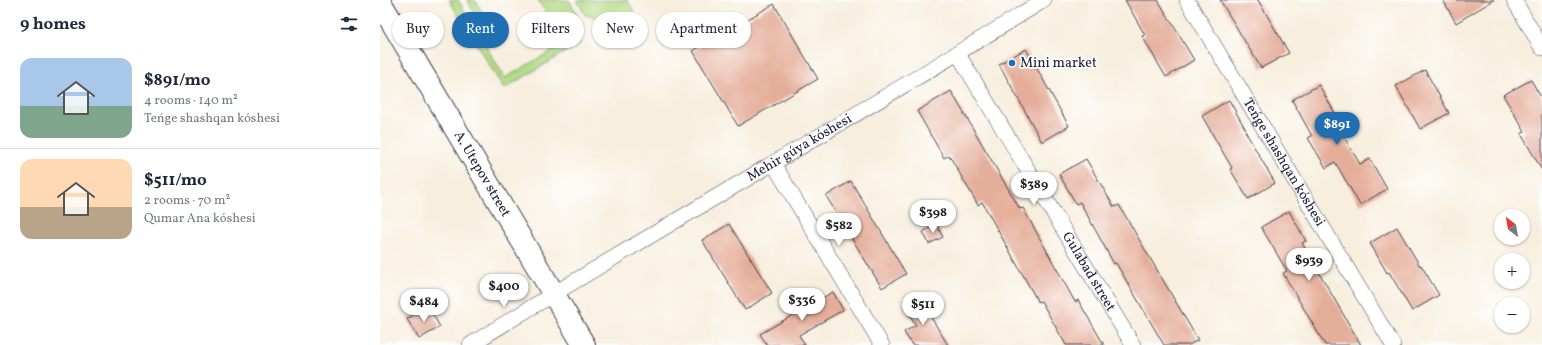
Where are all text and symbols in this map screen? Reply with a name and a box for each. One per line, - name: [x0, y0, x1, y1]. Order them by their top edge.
- chip: Buy: [392, 12, 444, 48]
- chip: Rent: [452, 12, 509, 48]
- chip: Filters: [517, 12, 584, 48]
- chip: New: [592, 12, 648, 48]
- chip: Apartment: [656, 12, 751, 48]
- text: 9 homes: [20, 13, 86, 36]
- icon: filters: [338, 13, 360, 35]
- place label: Mini market: [1020, 54, 1097, 73]
- marker: Mini market: [1007, 58, 1017, 68]
- text: $891/mo: [144, 69, 210, 92]
- icon: home: [52, 74, 100, 122]
- text: 4 rooms · 140 m²: [144, 92, 238, 110]
- street label: Teńge shashqan kóshesi: [1238, 95, 1330, 230]
- street label: Mehir gúyа kóshesi: [743, 109, 855, 186]
- text: Teńge shashqan kóshesi: [144, 110, 280, 128]
- pin: $891: [1313, 112, 1361, 146]
- text: $891: [1324, 116, 1350, 134]
- street label: A. Utepov street: [449, 127, 515, 221]
- text: $511/mo: [144, 169, 207, 192]
- pin: $389: [1010, 172, 1058, 206]
- icon: home: [52, 175, 100, 223]
- text: $389: [1020, 176, 1048, 194]
- text: 2 rooms · 70 m²: [144, 192, 230, 210]
- pin: $398: [909, 200, 957, 234]
- text: $398: [919, 204, 947, 222]
- north arrow: [1494, 209, 1530, 245]
- map controls: [1494, 209, 1530, 333]
- text: Qumar Ana kóshesi: [144, 210, 256, 228]
- pin: $582: [815, 213, 863, 247]
- text: $582: [825, 217, 853, 235]
- street label: Gulabad street: [1058, 228, 1120, 315]
- pin: $939: [1285, 248, 1333, 282]
- text: $939: [1295, 252, 1323, 270]
- button: +: [1494, 253, 1530, 289]
- pin: $400: [480, 274, 528, 308]
- text: $400: [488, 278, 520, 296]
- pin: $336: [778, 288, 826, 322]
- pin: $484: [400, 289, 448, 323]
- text: $336: [788, 292, 816, 310]
- pin: $511: [899, 292, 947, 326]
- text: $484: [409, 293, 439, 311]
- text: $511: [911, 296, 935, 314]
- button: −: [1494, 297, 1530, 333]

